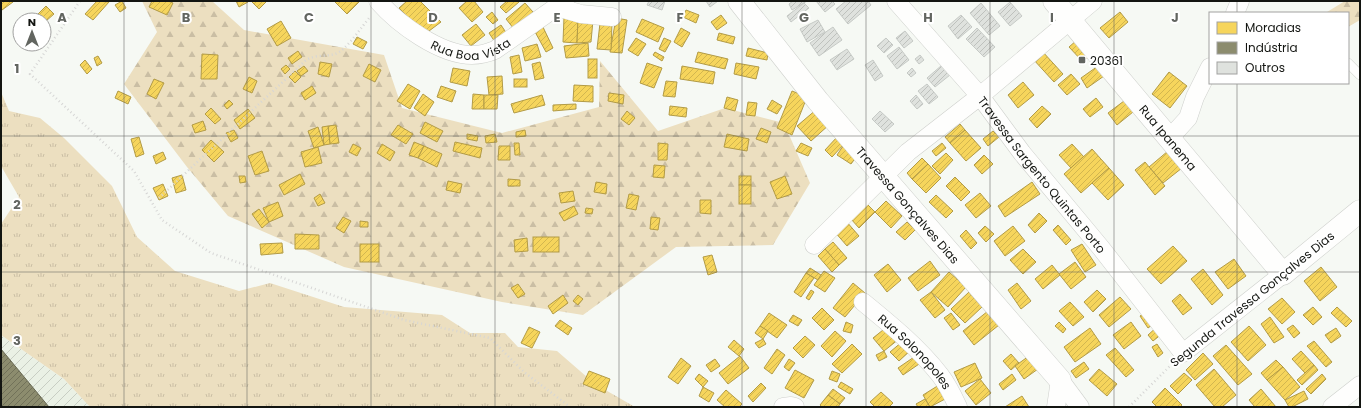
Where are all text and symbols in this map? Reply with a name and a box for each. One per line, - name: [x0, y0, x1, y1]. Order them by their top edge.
- text: A: [57, 8, 67, 27]
- text: B: [182, 8, 191, 27]
- text: C: [304, 8, 314, 27]
- text: D: [428, 8, 438, 27]
- text: E: [553, 8, 561, 27]
- text: F: [676, 8, 684, 27]
- text: G: [799, 8, 809, 27]
- text: H: [923, 8, 933, 27]
- text: I: [1050, 8, 1054, 27]
- text: J: [1171, 8, 1179, 27]
- north arrow: [12, 12, 52, 52]
- legend: [1209, 12, 1349, 84]
- text: N: [28, 14, 36, 30]
- text: Moradias: [1245, 19, 1301, 36]
- street label: Rua Boa Vista: [428, 33, 514, 64]
- text: Indústria: [1245, 39, 1298, 56]
- place label: 20361: [1090, 52, 1123, 69]
- marker: 20361: [1077, 55, 1087, 65]
- text: 1: [15, 59, 19, 78]
- text: Outros: [1245, 59, 1285, 76]
- street label: Travessa Sargento Quintas Porto: [974, 93, 1110, 257]
- street label: Rua Ipanema: [1136, 101, 1201, 174]
- street label: Travessa Gonçalves Dias: [853, 143, 964, 267]
- text: 2: [13, 195, 21, 214]
- street label: Segunda Travessa Gonçalves Dias: [1166, 227, 1338, 371]
- street label: Rua Solonopoles: [875, 310, 956, 392]
- text: 3: [13, 331, 21, 350]

